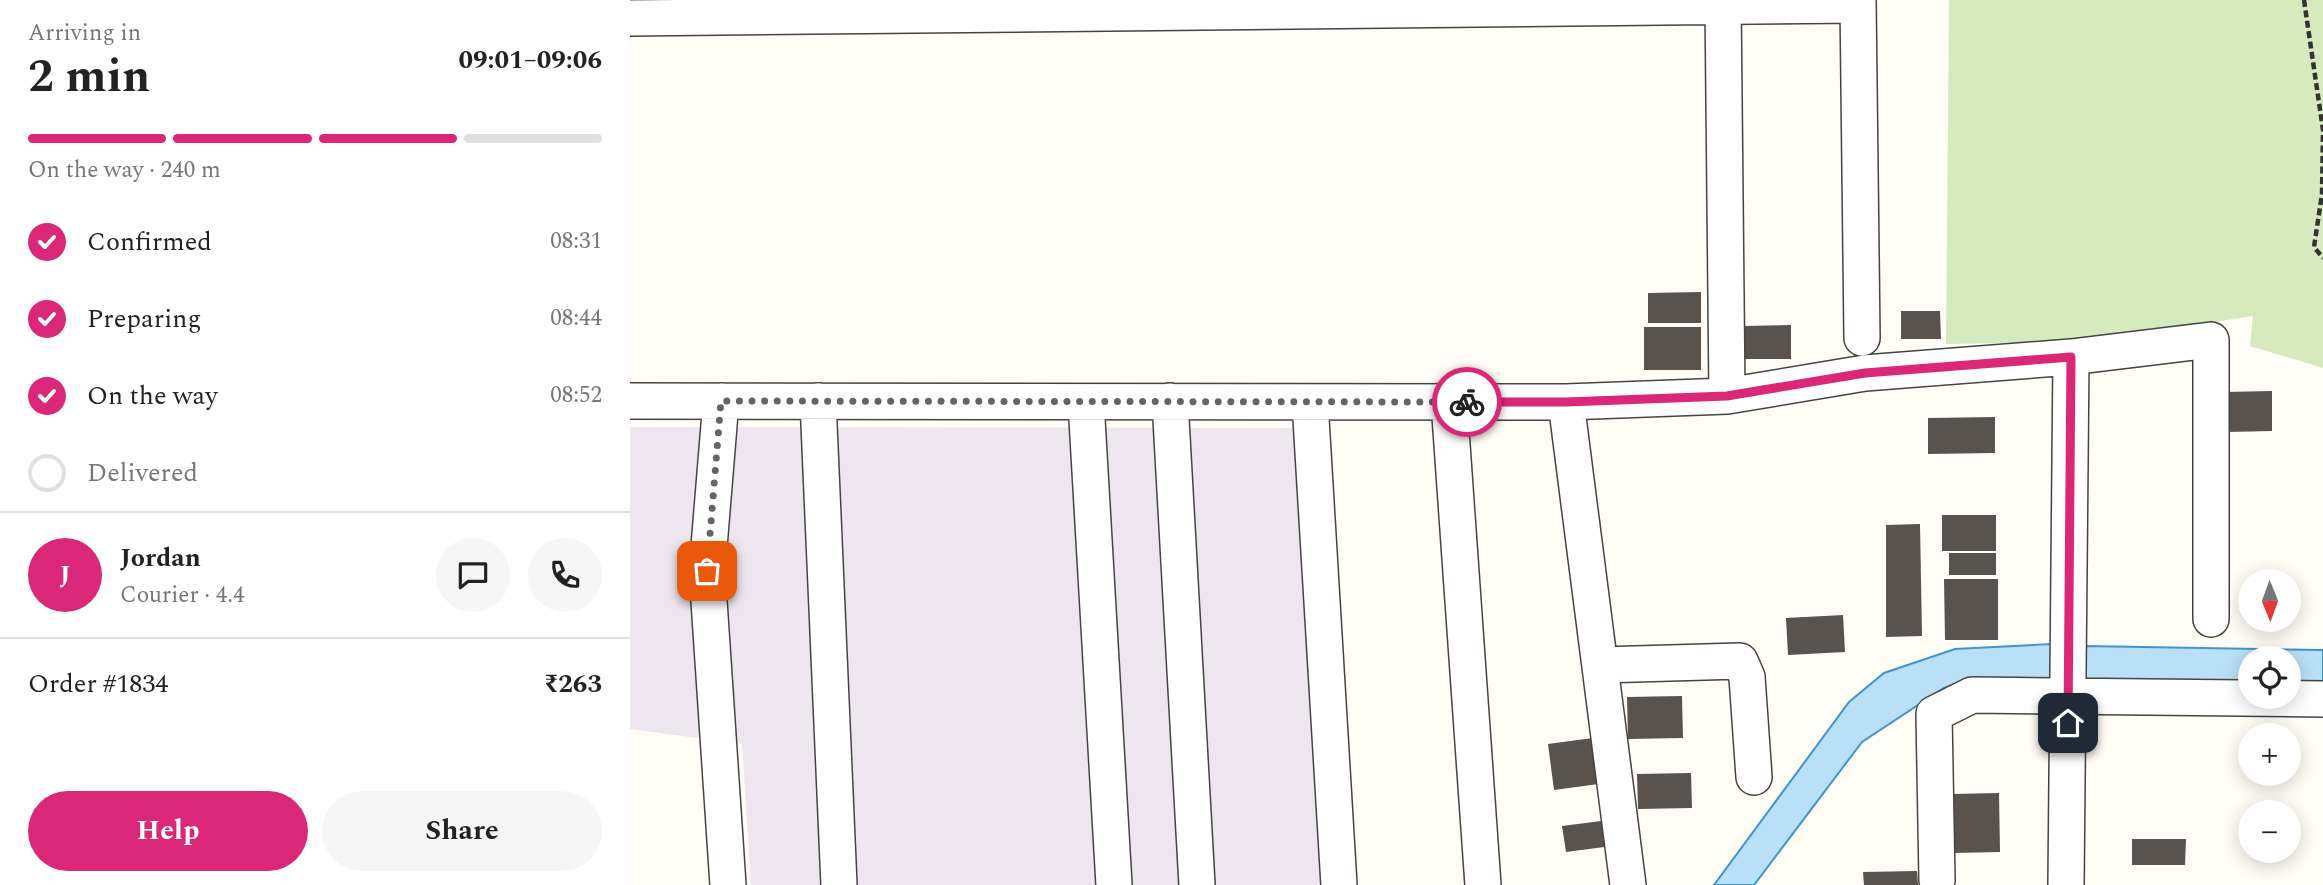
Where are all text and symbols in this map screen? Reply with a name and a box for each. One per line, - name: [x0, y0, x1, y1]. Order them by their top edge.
- text: Arriving in: [28, 16, 141, 51]
- text: 09:01–09:06: [458, 40, 602, 80]
- text: 2 min: [28, 42, 150, 112]
- text: On the way · 240 m: [28, 153, 221, 188]
- text: Confirmed: [87, 222, 212, 262]
- icon: check: [28, 223, 66, 261]
- text: 08:31: [550, 224, 602, 259]
- text: Preparing: [87, 299, 201, 339]
- icon: check: [28, 300, 66, 338]
- text: 08:44: [550, 301, 602, 336]
- courier: [1432, 367, 1502, 437]
- text: On the way: [87, 376, 218, 416]
- icon: check: [28, 377, 66, 415]
- text: 08:52: [550, 378, 602, 413]
- icon: bike: [1448, 383, 1486, 421]
- text: Delivered: [87, 453, 198, 493]
- text: Jordan: [120, 538, 201, 578]
- button: chat: [436, 538, 510, 612]
- button: phone: [528, 538, 602, 612]
- pin: [677, 541, 737, 601]
- icon: bag: [688, 552, 726, 590]
- text: J: [59, 555, 71, 595]
- north arrow: [2238, 569, 2301, 632]
- map controls: [2238, 569, 2301, 863]
- text: Courier · 4.4: [120, 578, 245, 613]
- button: locate: [2238, 646, 2301, 709]
- text: Order #1834: [28, 664, 168, 704]
- text: ₹263: [544, 664, 602, 704]
- pin: [2038, 693, 2098, 753]
- icon: home: [2049, 704, 2087, 742]
- button: +: [2238, 723, 2301, 786]
- button: Help: [28, 791, 308, 871]
- button: Share: [322, 791, 602, 871]
- button: −: [2238, 800, 2301, 863]

